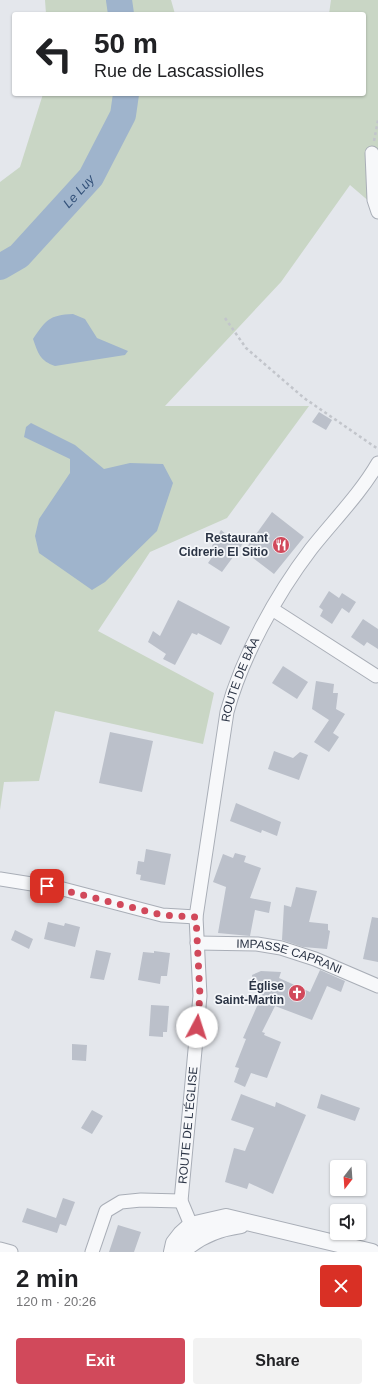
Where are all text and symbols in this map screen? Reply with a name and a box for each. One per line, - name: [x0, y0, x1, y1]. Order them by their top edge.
- icon: left: [28, 28, 80, 80]
- text: 50 m: [94, 28, 158, 59]
- text: Rue de Lascassiolles: [94, 61, 264, 81]
- water label: Le Luy: [60, 171, 98, 211]
- place label: Restaurant Cidrerie El Sitio: [179, 531, 268, 559]
- restaurant icon: Restaurant Cidrerie El Sitio: [271, 535, 291, 555]
- street label: ROUTE DE BÂA: [219, 635, 262, 723]
- pin: [30, 869, 64, 903]
- icon: arrive: [36, 875, 58, 897]
- street label: IMPASSE CAPRANI: [236, 937, 344, 977]
- place label: Église Saint-Martin: [215, 978, 284, 1007]
- church icon: Église Saint-Martin: [287, 983, 307, 1003]
- position arrow: [176, 1006, 218, 1048]
- street label: ROUTE DE L'ÉGLISE: [176, 1066, 200, 1185]
- north arrow: [330, 1160, 366, 1196]
- map controls: [330, 1160, 366, 1240]
- button: sound: [330, 1204, 366, 1240]
- text: 2 min: [16, 1265, 79, 1292]
- button: close: [320, 1265, 362, 1307]
- text: 120 m · 20:26: [16, 1294, 96, 1309]
- button: Exit: [16, 1338, 185, 1384]
- button: Share: [193, 1338, 362, 1384]

